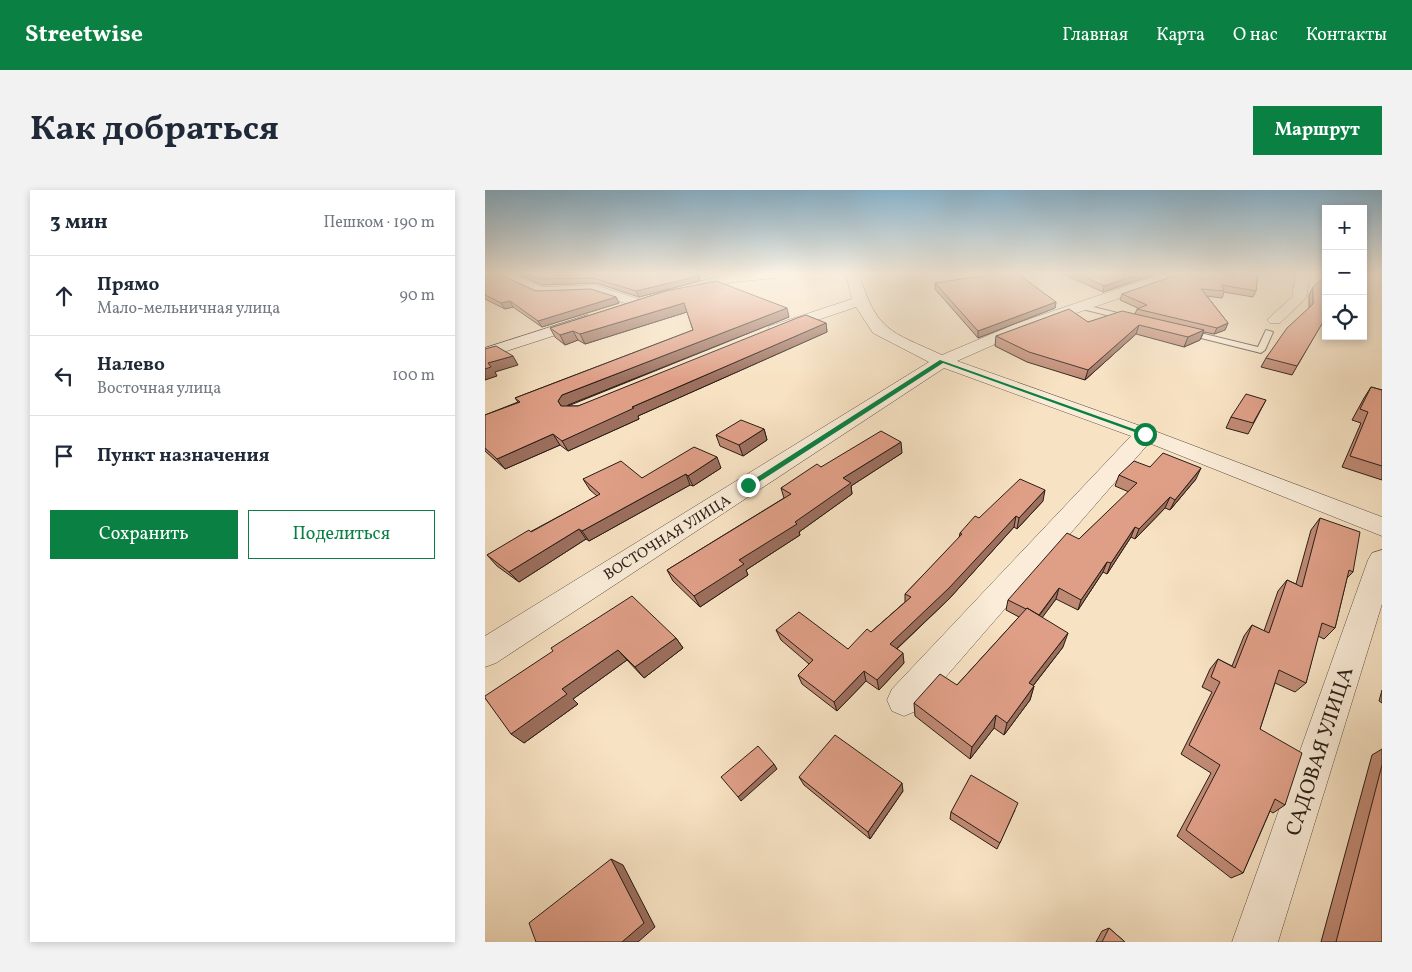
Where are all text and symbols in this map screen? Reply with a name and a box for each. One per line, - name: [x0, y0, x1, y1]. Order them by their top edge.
- text: Streetwise: [25, 18, 143, 52]
- text: Главная: [1062, 23, 1128, 48]
- text: Карта: [1156, 23, 1205, 48]
- text: О нас: [1233, 23, 1278, 48]
- text: Контакты: [1306, 23, 1387, 48]
- text: Как добраться: [30, 106, 279, 154]
- button: Маршрут: [1253, 106, 1382, 155]
- map controls: [1322, 205, 1367, 340]
- button: +: [1322, 205, 1367, 250]
- text: 3 мин: [50, 208, 108, 237]
- text: Пешком · 190 m: [323, 212, 435, 234]
- button: −: [1322, 250, 1367, 295]
- text: Прямо: [97, 272, 159, 298]
- icon: ahead: [50, 282, 78, 310]
- text: 90 m: [399, 285, 435, 307]
- button: locate: [1322, 295, 1367, 340]
- text: Мало-мельничная улица: [97, 298, 280, 320]
- text: Налево: [97, 352, 165, 378]
- icon: left: [50, 362, 78, 390]
- text: 100 m: [392, 365, 435, 387]
- text: Восточная улица: [97, 378, 221, 400]
- route start: [1134, 423, 1157, 446]
- icon: arrive: [50, 442, 78, 470]
- text: Пункт назначения: [97, 443, 270, 469]
- route end: [737, 474, 760, 497]
- street label: ВОСТОЧНАЯ УЛИЦА: [600, 490, 736, 586]
- button: Сохранить: [50, 510, 238, 559]
- button: Поделиться: [248, 510, 435, 559]
- street label: САДОВАЯ УЛИЦА: [1279, 663, 1362, 840]

